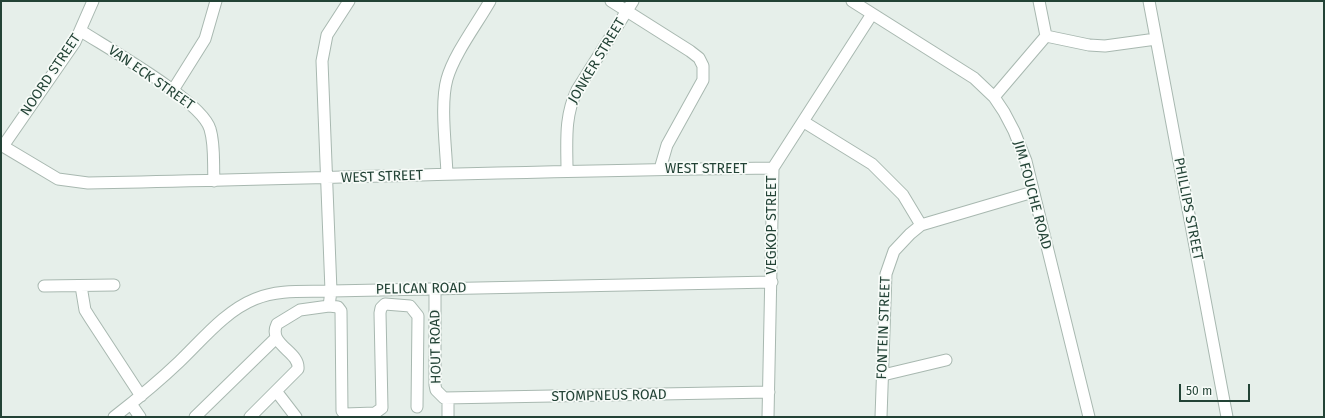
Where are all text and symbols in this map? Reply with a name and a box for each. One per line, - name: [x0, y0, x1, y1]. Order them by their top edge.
- street label: JONKER STREET: [565, 15, 629, 107]
- street label: NOORD STREET: [17, 31, 85, 119]
- street label: VAN ECK STREET: [105, 42, 197, 114]
- street label: JIM FOUCHE ROAD: [1009, 139, 1055, 251]
- street label: PHILLIPS STREET: [1170, 156, 1206, 262]
- street label: WEST STREET: [665, 161, 747, 177]
- street label: WEST STREET: [341, 167, 423, 187]
- street label: VEGKOP STREET: [764, 176, 780, 274]
- street label: FONTEIN STREET: [874, 276, 894, 380]
- street label: PELICAN ROAD: [375, 280, 467, 298]
- street label: HOUT ROAD: [427, 310, 445, 384]
- scale bar: [1181, 376, 1252, 402]
- text: 50 m: [1186, 384, 1212, 398]
- street label: STOMPNEUS ROAD: [551, 387, 667, 405]

